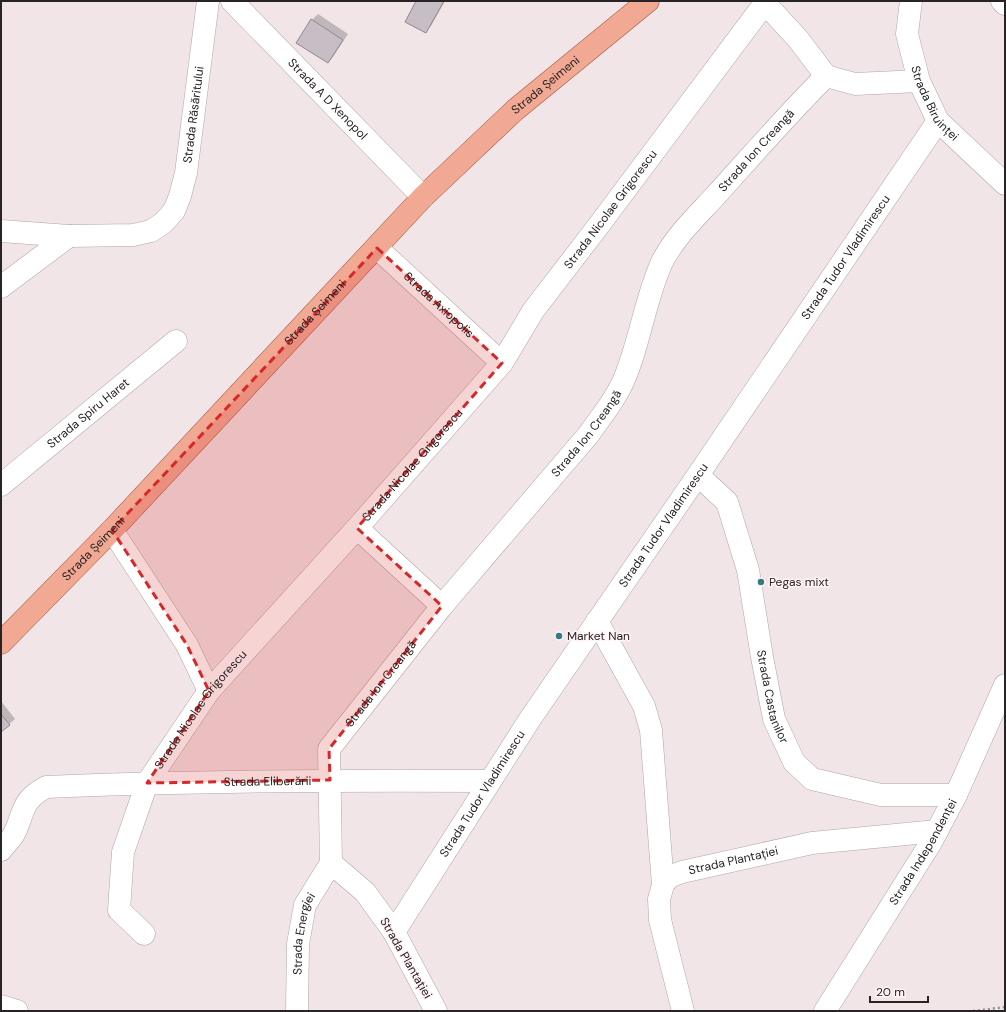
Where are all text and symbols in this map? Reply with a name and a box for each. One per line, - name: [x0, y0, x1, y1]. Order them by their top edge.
- street label: Strada Șeimeni: [508, 52, 583, 118]
- street label: Strada A D Xenopol: [284, 55, 371, 143]
- street label: Strada Biruinței: [907, 64, 962, 145]
- street label: Strada Răsăritului: [179, 65, 208, 164]
- street label: Strada Ion Creangă: [715, 106, 798, 195]
- street label: Strada Nicolae Grigorescu: [560, 146, 661, 272]
- street label: Strada Tudor Vladimirescu: [798, 192, 894, 323]
- street label: Strada Axiopolis: [400, 268, 477, 341]
- street label: Strada Șeimeni: [281, 276, 350, 349]
- street label: Strada Spiru Haret: [44, 374, 133, 452]
- street label: Strada Ion Creangă: [548, 387, 625, 480]
- street label: Strada Nicolae Grigorescu: [359, 405, 467, 525]
- street label: Strada Tudor Vladimirescu: [615, 460, 712, 590]
- street label: Strada Șeimeni: [58, 513, 129, 584]
- place label: Pegas mixt: [769, 574, 829, 590]
- marker: Pegas mixt: [756, 577, 766, 587]
- place label: Market Nan: [567, 628, 630, 644]
- marker: Market Nan: [554, 631, 564, 641]
- street label: Strada Ion Creangă: [341, 637, 420, 730]
- street label: Strada Nicolae Grigorescu: [151, 646, 251, 772]
- street label: Strada Castanilor: [753, 649, 792, 746]
- street label: Strada Tudor Vladimirescu: [436, 727, 529, 860]
- street label: Strada Eliberării: [223, 773, 312, 790]
- street label: Strada Independenței: [886, 796, 961, 908]
- street label: Strada Plantației: [687, 843, 780, 878]
- street label: Strada Energiei: [290, 889, 319, 975]
- street label: Strada Plantației: [376, 914, 436, 1002]
- scale bar: [870, 978, 928, 1004]
- text: 20 m: [876, 984, 905, 1000]

